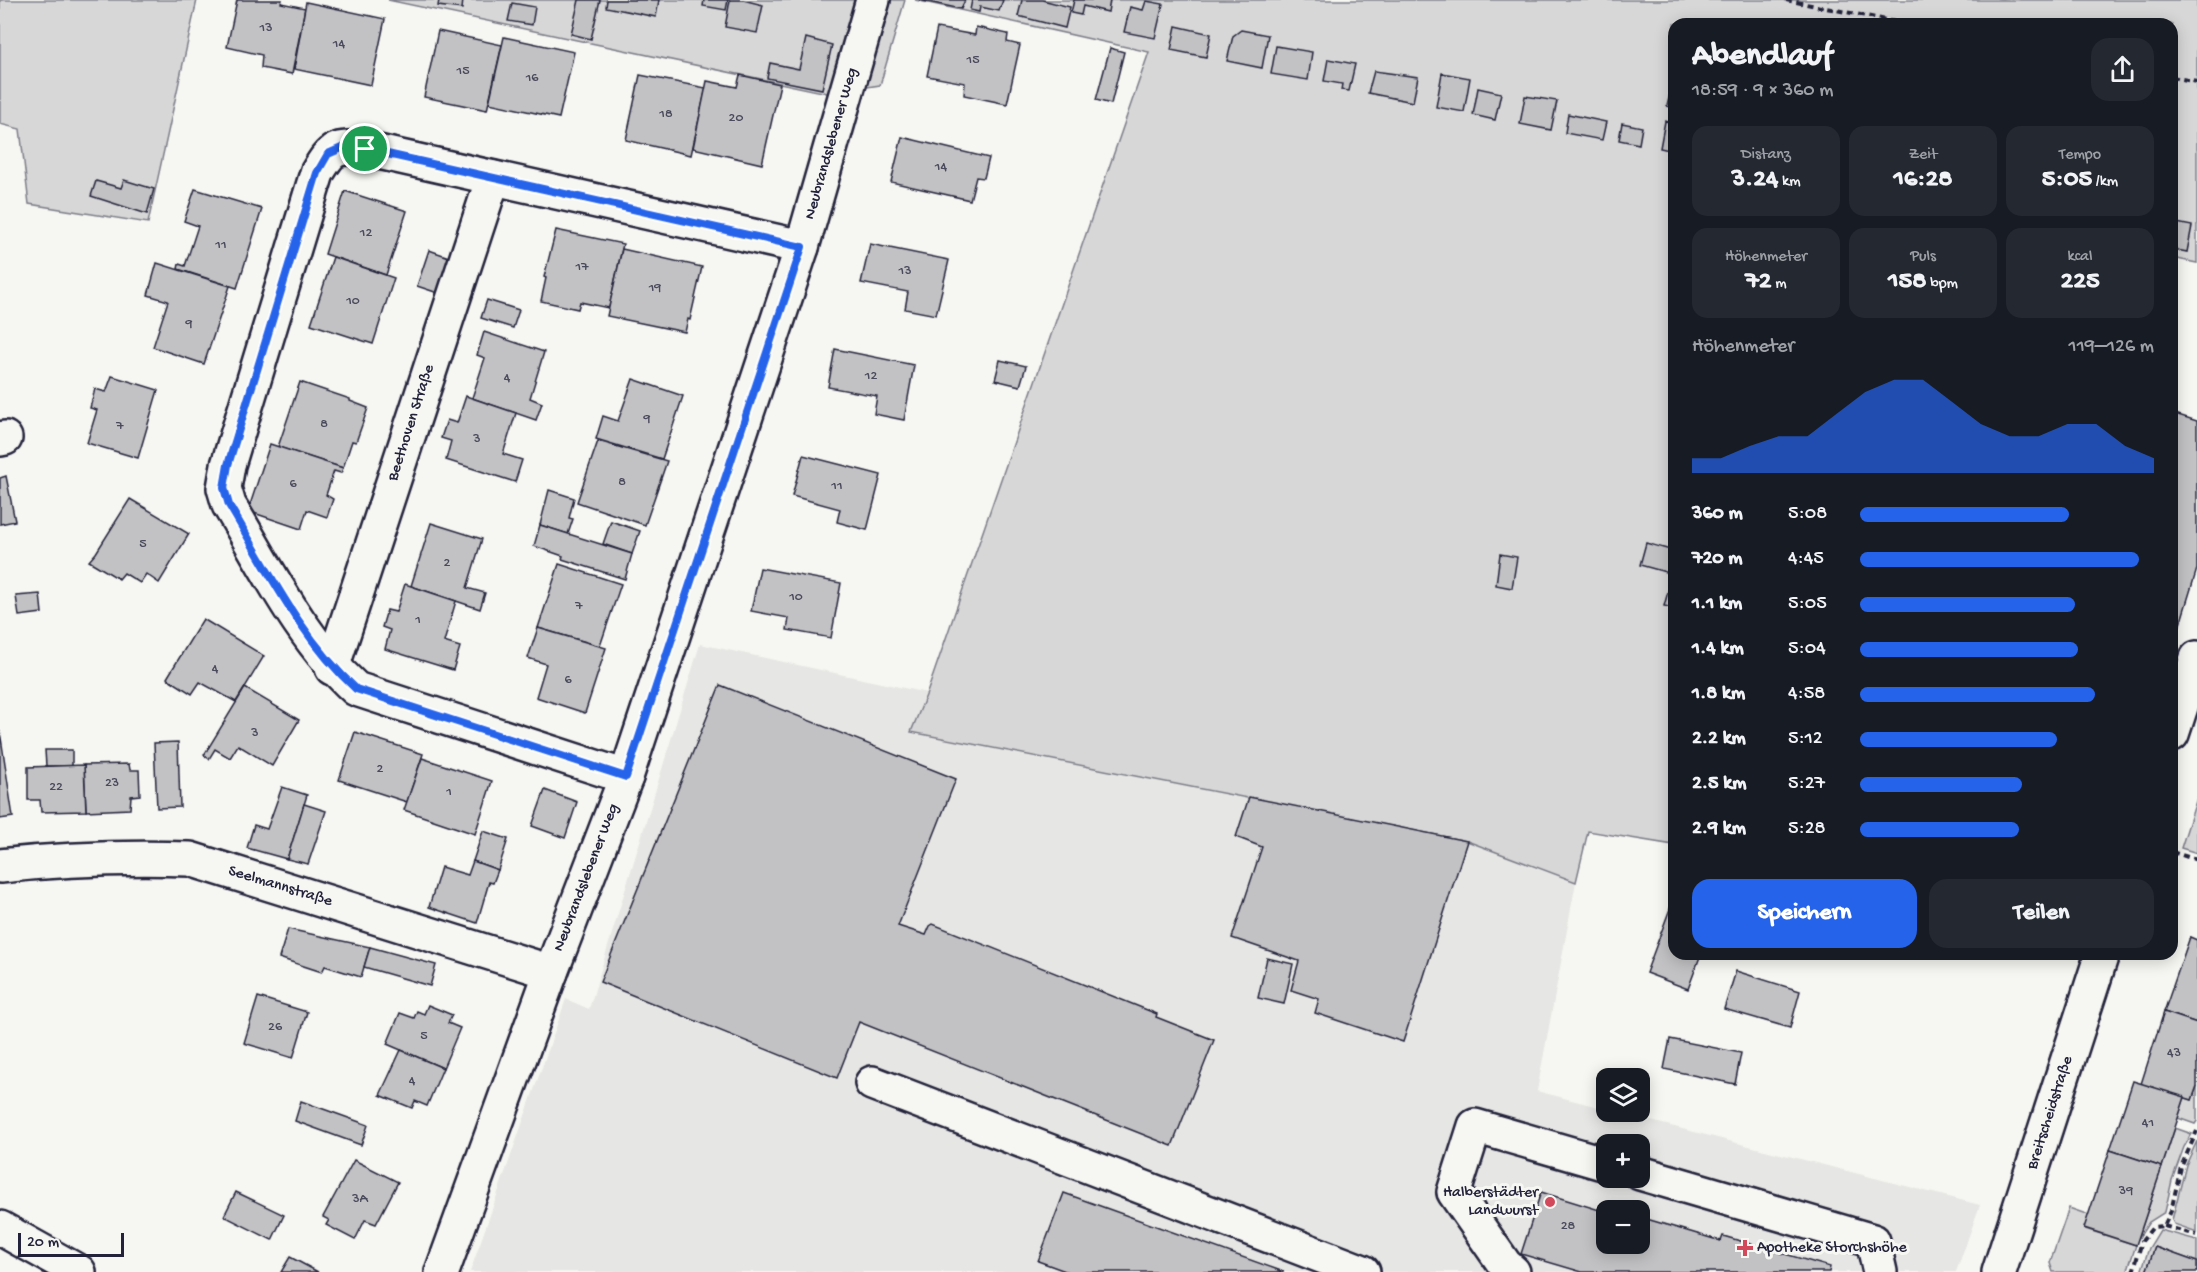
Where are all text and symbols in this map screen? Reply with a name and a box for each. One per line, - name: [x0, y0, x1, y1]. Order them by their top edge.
- house number: 13: [259, 20, 272, 37]
- house number: 14: [332, 36, 346, 53]
- text: Abendlauf: [1692, 38, 1832, 76]
- button: share: [2091, 38, 2154, 101]
- house number: 15: [965, 52, 980, 69]
- house number: 15: [455, 63, 470, 80]
- street label: Neubrandslebener Weg: [801, 66, 863, 222]
- house number: 16: [525, 70, 539, 87]
- text: 18:59 · 9 × 360 m: [1692, 80, 1834, 103]
- house number: 18: [658, 106, 673, 123]
- house number: 20: [729, 110, 743, 127]
- pin: [339, 123, 390, 174]
- icon: arrive: [348, 132, 381, 165]
- text: Distanz: [1741, 146, 1791, 165]
- text: Zeit: [1909, 146, 1937, 165]
- text: Tempo: [2059, 146, 2101, 165]
- house number: 14: [934, 159, 948, 176]
- text: 3.24: [1732, 165, 1778, 196]
- text: 16:28: [1894, 165, 1952, 196]
- text: 5:05: [2042, 165, 2092, 196]
- text: km: [1778, 173, 1801, 192]
- text: /km: [2092, 173, 2118, 192]
- house number: 12: [359, 225, 372, 242]
- house number: 11: [214, 237, 227, 254]
- text: Höhenmeter: [1725, 248, 1807, 267]
- text: Puls: [1910, 248, 1936, 267]
- text: kcal: [2068, 248, 2092, 267]
- house number: 17: [575, 259, 589, 276]
- house number: 13: [898, 263, 911, 280]
- text: 72: [1745, 267, 1772, 298]
- text: 158: [1888, 267, 1926, 298]
- text: 225: [2060, 267, 2100, 298]
- text: m: [1772, 275, 1787, 294]
- text: bpm: [1926, 275, 1958, 294]
- house number: 19: [648, 280, 661, 297]
- house number: 10: [345, 293, 360, 310]
- house number: 9: [184, 316, 193, 333]
- text: Höhenmeter: [1692, 336, 1794, 359]
- text: 119–126 m: [2069, 336, 2154, 359]
- street label: Beethoven Straße: [384, 362, 440, 485]
- house number: 12: [864, 368, 877, 385]
- house number: 4: [504, 370, 511, 387]
- house number: 9: [642, 411, 651, 428]
- house number: 8: [320, 416, 328, 433]
- house number: 7: [115, 418, 124, 435]
- house number: 3: [472, 431, 481, 448]
- house number: 8: [618, 474, 626, 491]
- house number: 6: [289, 476, 297, 493]
- house number: 11: [830, 478, 843, 495]
- text: 360 m: [1692, 503, 1743, 526]
- text: 5:08: [1788, 503, 1827, 526]
- house number: 5: [139, 536, 147, 553]
- text: 720 m: [1692, 548, 1743, 571]
- text: 4:45: [1788, 548, 1824, 571]
- house number: 2: [444, 555, 451, 572]
- house number: 10: [788, 589, 803, 606]
- text: 1.1 km: [1692, 593, 1742, 616]
- text: 5:05: [1788, 593, 1827, 616]
- house number: 7: [574, 598, 583, 615]
- house number: 1: [414, 612, 421, 629]
- text: 1.4 km: [1692, 638, 1744, 661]
- text: 5:04: [1788, 638, 1826, 661]
- house number: 4: [212, 661, 219, 678]
- house number: 6: [564, 672, 572, 689]
- text: 1.8 km: [1692, 683, 1745, 706]
- text: 4:58: [1788, 683, 1825, 706]
- house number: 3: [250, 725, 259, 742]
- text: 2.2 km: [1692, 728, 1746, 751]
- text: 5:12: [1788, 728, 1823, 751]
- house number: 2: [377, 761, 384, 778]
- text: 2.5 km: [1692, 773, 1746, 796]
- text: 5:27: [1788, 773, 1825, 796]
- house number: 23: [105, 775, 119, 792]
- house number: 22: [49, 779, 63, 796]
- house number: 1: [445, 784, 452, 801]
- street label: Neubrandslebener Weg: [550, 801, 624, 955]
- text: 2.9 km: [1692, 818, 1746, 841]
- text: 5:28: [1788, 818, 1826, 841]
- street label: Seelmannstraße: [226, 862, 335, 912]
- button: Speichern: [1692, 879, 1917, 948]
- button: Teilen: [1929, 879, 2154, 948]
- house number: 26: [268, 1019, 283, 1036]
- house number: 5: [420, 1028, 428, 1045]
- house number: 43: [2167, 1045, 2181, 1062]
- street label: Breitscheidstraße: [2023, 1053, 2079, 1173]
- map controls: [1596, 1068, 1650, 1254]
- button: layers: [1596, 1068, 1650, 1122]
- house number: 4: [409, 1073, 416, 1090]
- house number: 41: [2142, 1115, 2154, 1132]
- button: +: [1596, 1134, 1650, 1188]
- house number: 39: [2118, 1183, 2133, 1200]
- place label: Halberstädter Landwurst: [1443, 1184, 1539, 1221]
- house number: 3A: [351, 1191, 369, 1208]
- marker: Halberstädter Landwurst: [1543, 1195, 1557, 1209]
- button: −: [1596, 1200, 1650, 1254]
- house number: 28: [1561, 1218, 1576, 1235]
- scale bar: [18, 1230, 124, 1258]
- text: 20 m: [27, 1234, 59, 1253]
- place label: Apotheke Storchshöhe: [1757, 1239, 1908, 1258]
- marker: Apotheke Storchshöhe: [1738, 1241, 1752, 1255]

